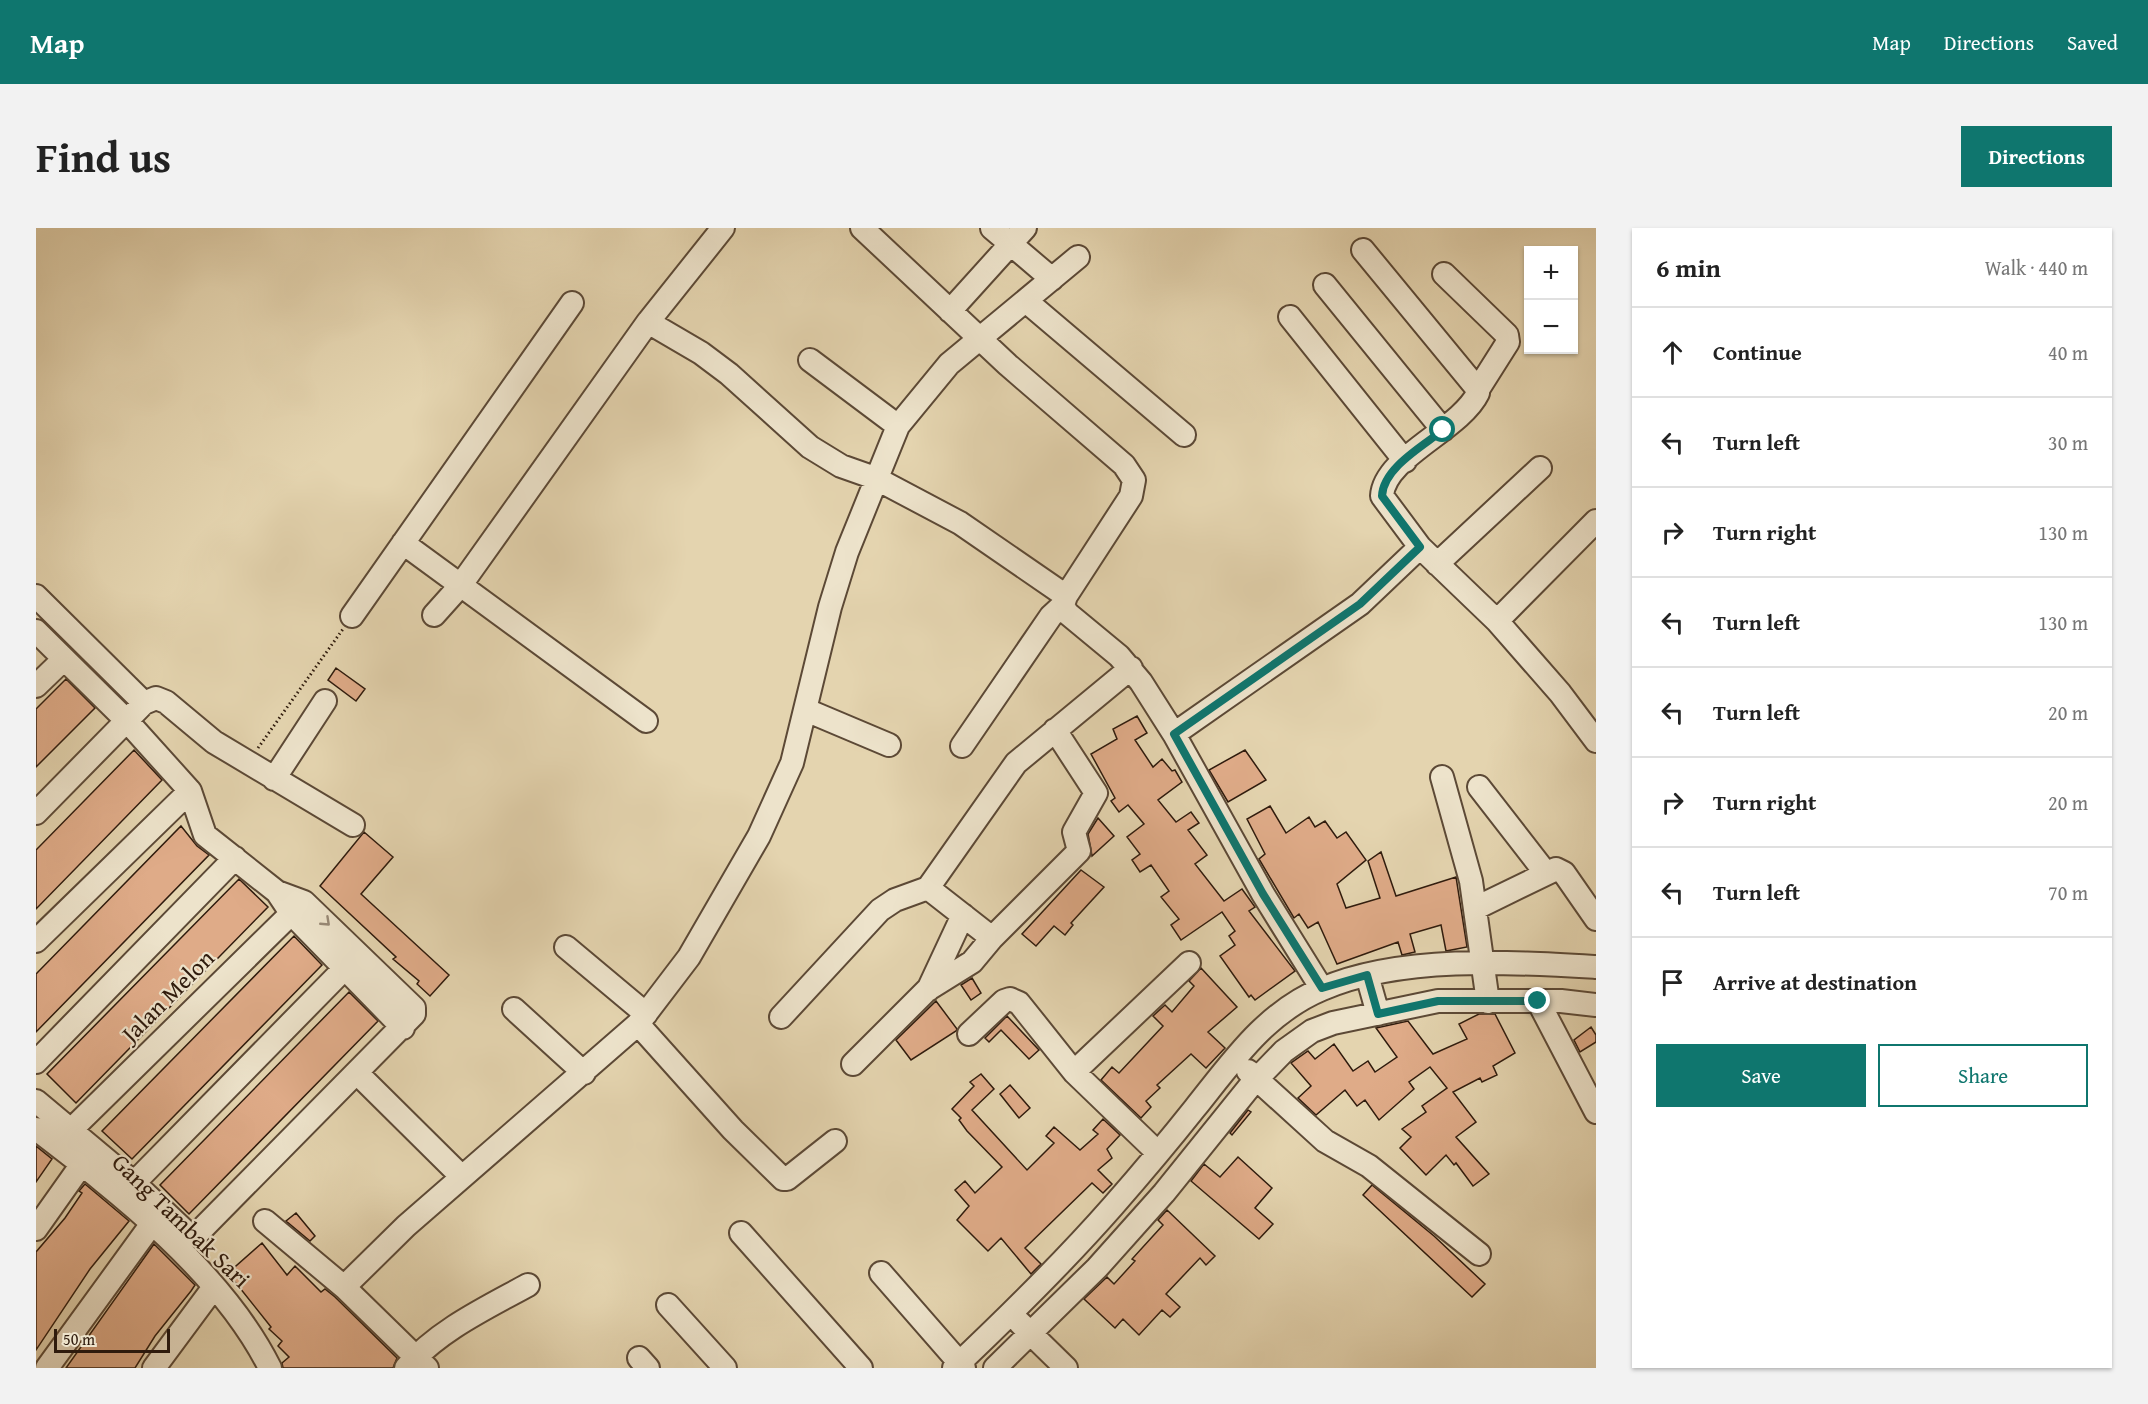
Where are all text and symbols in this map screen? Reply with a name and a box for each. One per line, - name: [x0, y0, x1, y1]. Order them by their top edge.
- text: Map: [30, 22, 84, 63]
- text: Map: [1872, 27, 1911, 58]
- text: Directions: [1944, 27, 2034, 58]
- text: Saved: [2067, 27, 2118, 58]
- text: Find us: [36, 126, 171, 187]
- button: Directions: [1961, 126, 2112, 187]
- map controls: [1524, 246, 1578, 354]
- button: +: [1524, 246, 1578, 300]
- text: 6 min: [1656, 248, 1721, 287]
- text: Walk · 440 m: [1985, 253, 2088, 282]
- button: −: [1524, 300, 1578, 354]
- icon: ahead: [1656, 336, 1689, 369]
- text: Continue: [1713, 336, 1802, 368]
- text: 40 m: [2048, 338, 2088, 367]
- route start: [1429, 416, 1455, 442]
- icon: left: [1656, 426, 1689, 459]
- text: Turn left: [1713, 426, 1800, 458]
- text: 30 m: [2048, 428, 2088, 457]
- icon: right: [1656, 516, 1689, 549]
- text: Turn right: [1713, 516, 1816, 548]
- text: 130 m: [2038, 518, 2088, 547]
- icon: left: [1656, 606, 1689, 639]
- text: Turn left: [1713, 606, 1800, 638]
- text: 130 m: [2038, 608, 2088, 637]
- icon: left: [1656, 696, 1689, 729]
- text: Turn left: [1713, 696, 1800, 728]
- text: 20 m: [2048, 698, 2088, 727]
- icon: right: [1656, 786, 1689, 819]
- text: Turn right: [1713, 786, 1816, 818]
- text: 20 m: [2048, 788, 2088, 817]
- icon: left: [1656, 876, 1689, 909]
- text: Turn left: [1713, 876, 1800, 908]
- text: 70 m: [2048, 878, 2088, 907]
- one-way arrow: [319, 915, 330, 926]
- street label: Jalan Melon: [111, 941, 223, 1052]
- icon: arrive: [1656, 966, 1689, 999]
- text: Arrive at destination: [1713, 966, 1917, 998]
- route end: [1524, 987, 1550, 1013]
- button: Save: [1656, 1044, 1866, 1107]
- button: Share: [1878, 1044, 2088, 1107]
- street label: Gang Tambak Sari: [104, 1145, 259, 1296]
- scale bar: [54, 1326, 170, 1354]
- text: 50 m: [63, 1327, 95, 1351]

